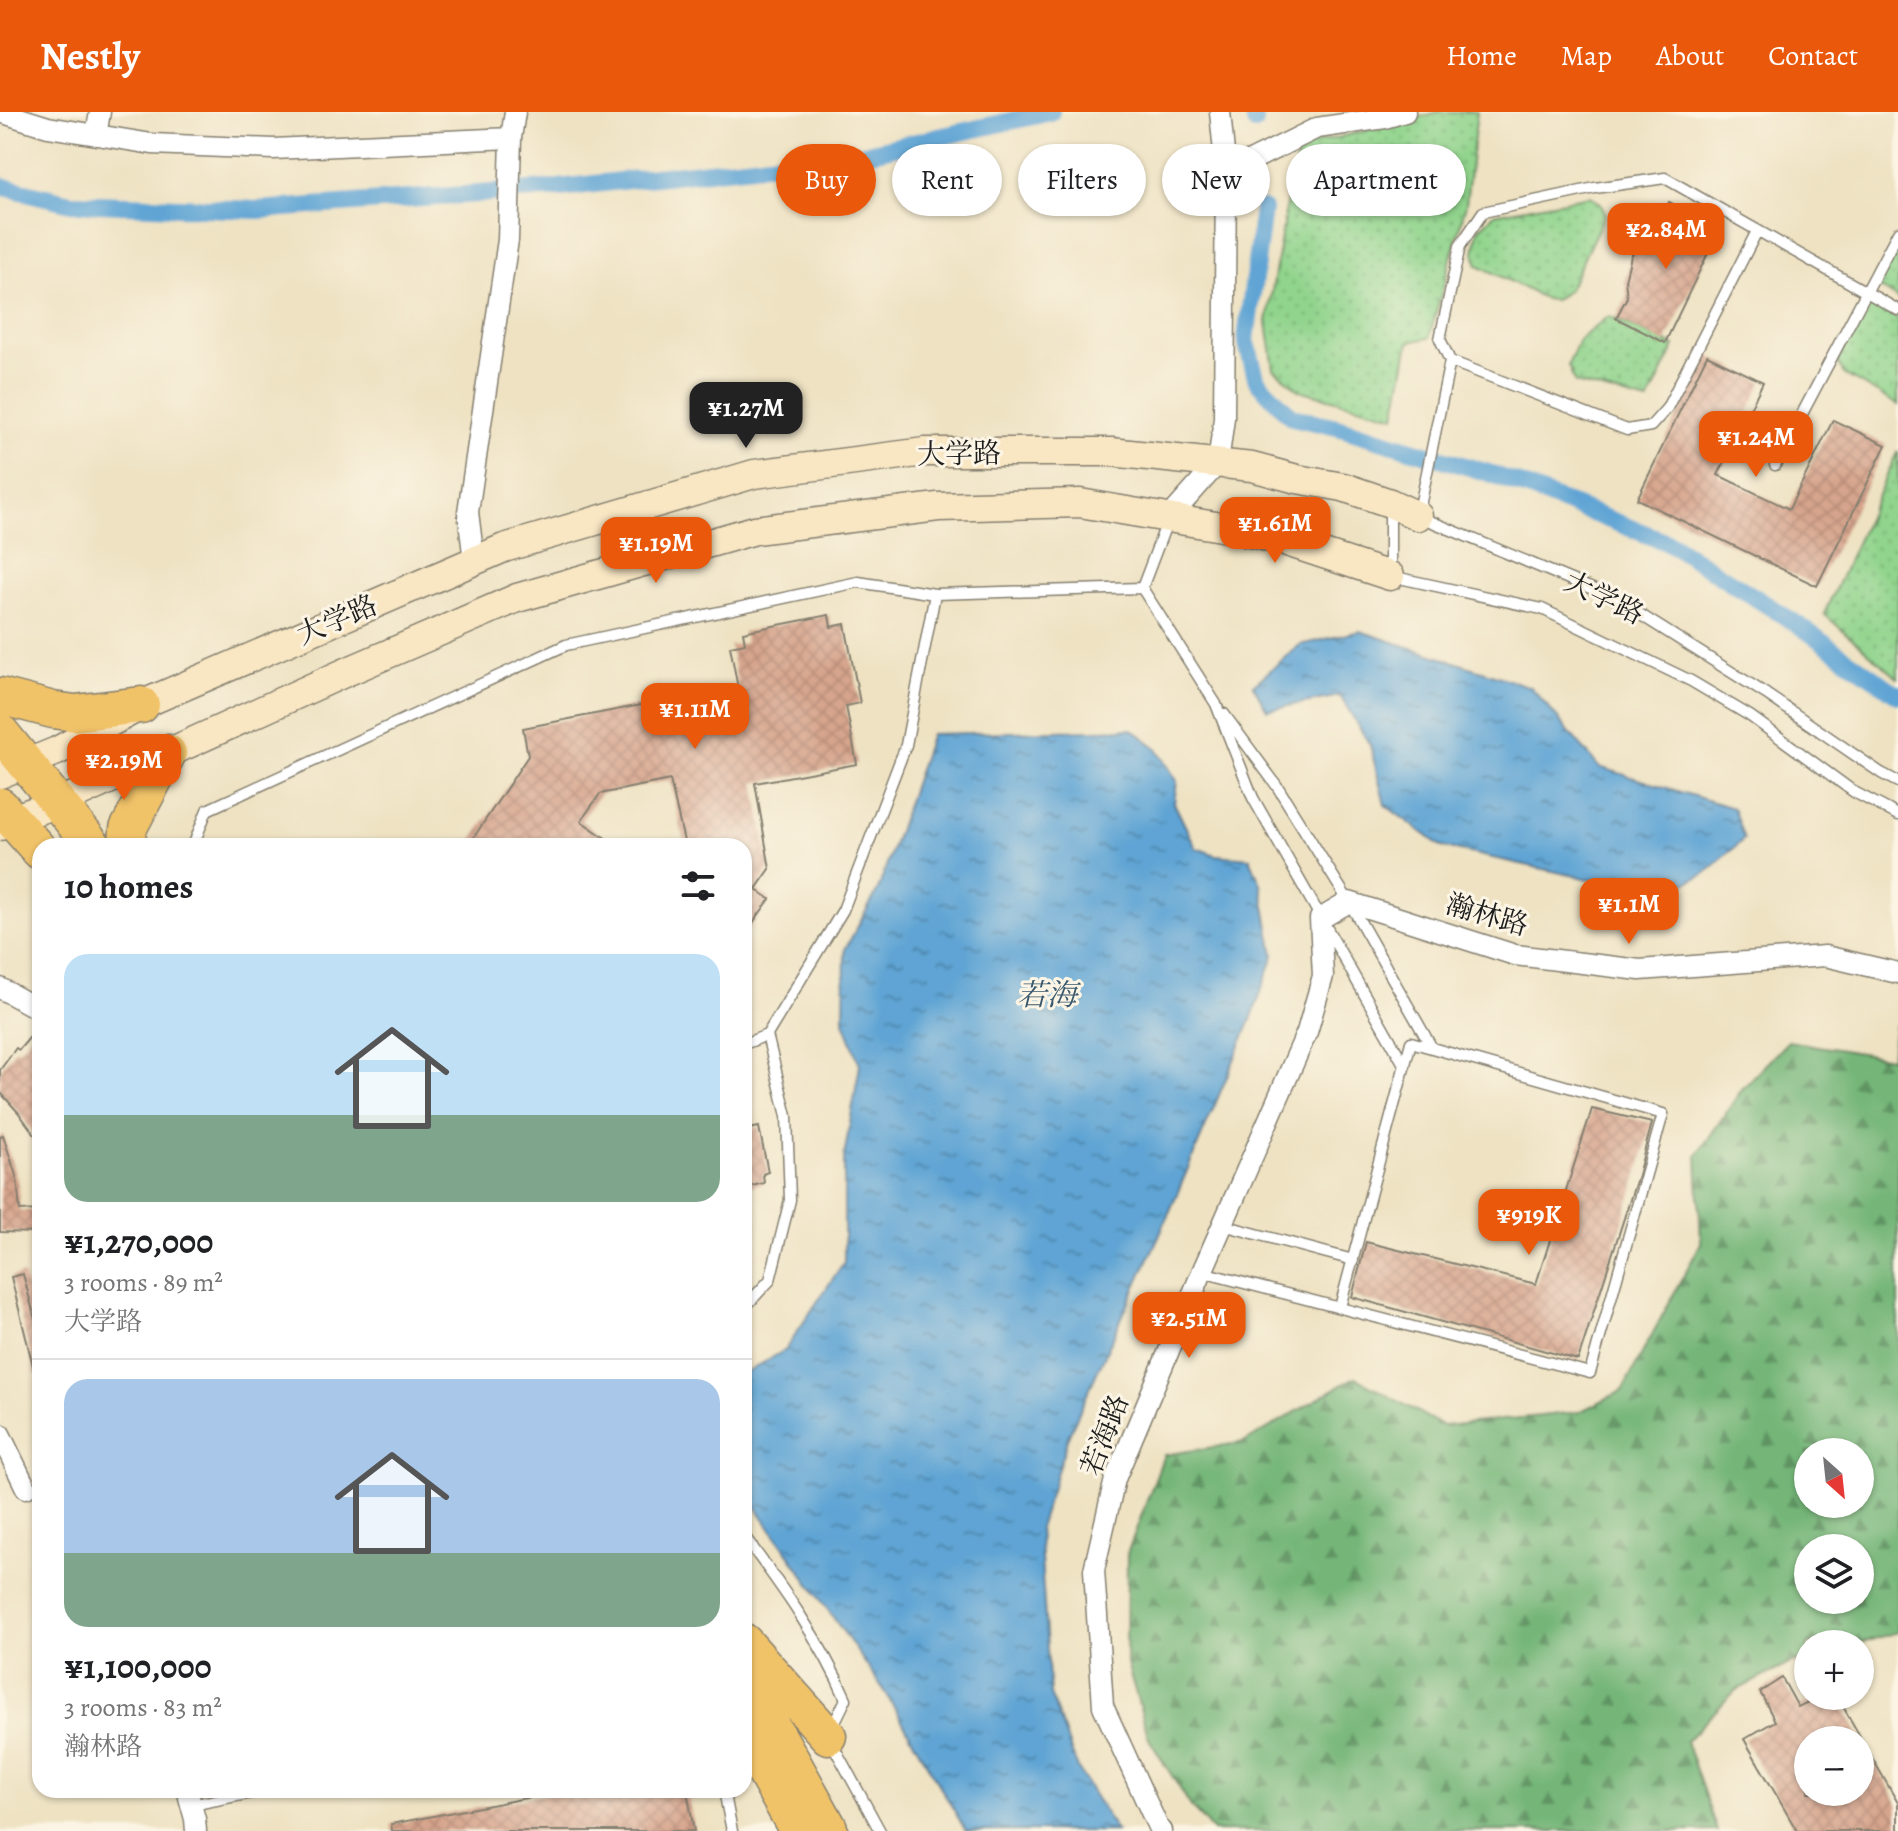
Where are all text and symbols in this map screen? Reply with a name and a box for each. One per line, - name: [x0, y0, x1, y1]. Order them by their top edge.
- text: Nestly: [40, 30, 140, 82]
- text: Home: [1446, 37, 1517, 75]
- text: Map: [1561, 37, 1612, 75]
- text: About: [1656, 37, 1724, 75]
- text: Contact: [1768, 37, 1858, 75]
- chip: Buy: [776, 144, 876, 216]
- chip: Rent: [892, 144, 1002, 216]
- chip: Filters: [1018, 144, 1146, 216]
- chip: New: [1162, 144, 1270, 216]
- chip: Apartment: [1286, 144, 1466, 216]
- pin: ¥2.84M: [1601, 203, 1731, 271]
- text: ¥2.84M: [1625, 211, 1707, 246]
- pin: ¥1.27M: [681, 382, 811, 450]
- text: ¥1.27M: [708, 390, 784, 425]
- pin: ¥1.24M: [1691, 411, 1821, 479]
- text: ¥1.24M: [1717, 419, 1795, 454]
- street label: 大学路: [917, 434, 1001, 474]
- pin: ¥1.61M: [1210, 497, 1340, 565]
- text: ¥1.61M: [1238, 505, 1312, 540]
- pin: ¥1.19M: [591, 517, 721, 585]
- text: ¥1.19M: [619, 525, 693, 560]
- street label: 大学路: [1558, 563, 1650, 633]
- street label: 大学路: [291, 586, 383, 654]
- pin: ¥1.11M: [630, 683, 760, 751]
- text: ¥1.11M: [659, 691, 731, 726]
- pin: ¥2.19M: [59, 734, 189, 802]
- text: ¥2.19M: [85, 742, 163, 777]
- text: 10 homes: [64, 863, 193, 910]
- icon: filters: [676, 864, 720, 908]
- pin: ¥1.1M: [1573, 878, 1685, 946]
- street label: 瀚林路: [1441, 885, 1533, 945]
- text: ¥1.1M: [1598, 886, 1660, 921]
- water label: 若海: [1017, 975, 1082, 1015]
- icon: home: [320, 1006, 464, 1150]
- pin: ¥919K: [1473, 1189, 1585, 1257]
- text: ¥919K: [1496, 1197, 1562, 1232]
- text: ¥1,270,000: [64, 1218, 213, 1265]
- text: 3 rooms · 89 m²: [64, 1265, 223, 1300]
- pin: ¥2.51M: [1124, 1292, 1254, 1360]
- text: ¥2.51M: [1151, 1300, 1227, 1335]
- text: 大学路: [64, 1304, 142, 1339]
- street label: 若海路: [1072, 1389, 1138, 1481]
- icon: home: [320, 1431, 464, 1575]
- north arrow: [1794, 1438, 1874, 1518]
- map controls: [1794, 1438, 1874, 1806]
- button: layers: [1794, 1534, 1874, 1614]
- button: +: [1794, 1630, 1874, 1710]
- text: ¥1,100,000: [64, 1643, 212, 1690]
- text: 3 rooms · 83 m²: [64, 1690, 222, 1725]
- button: −: [1794, 1726, 1874, 1806]
- text: 瀚林路: [64, 1729, 142, 1764]

